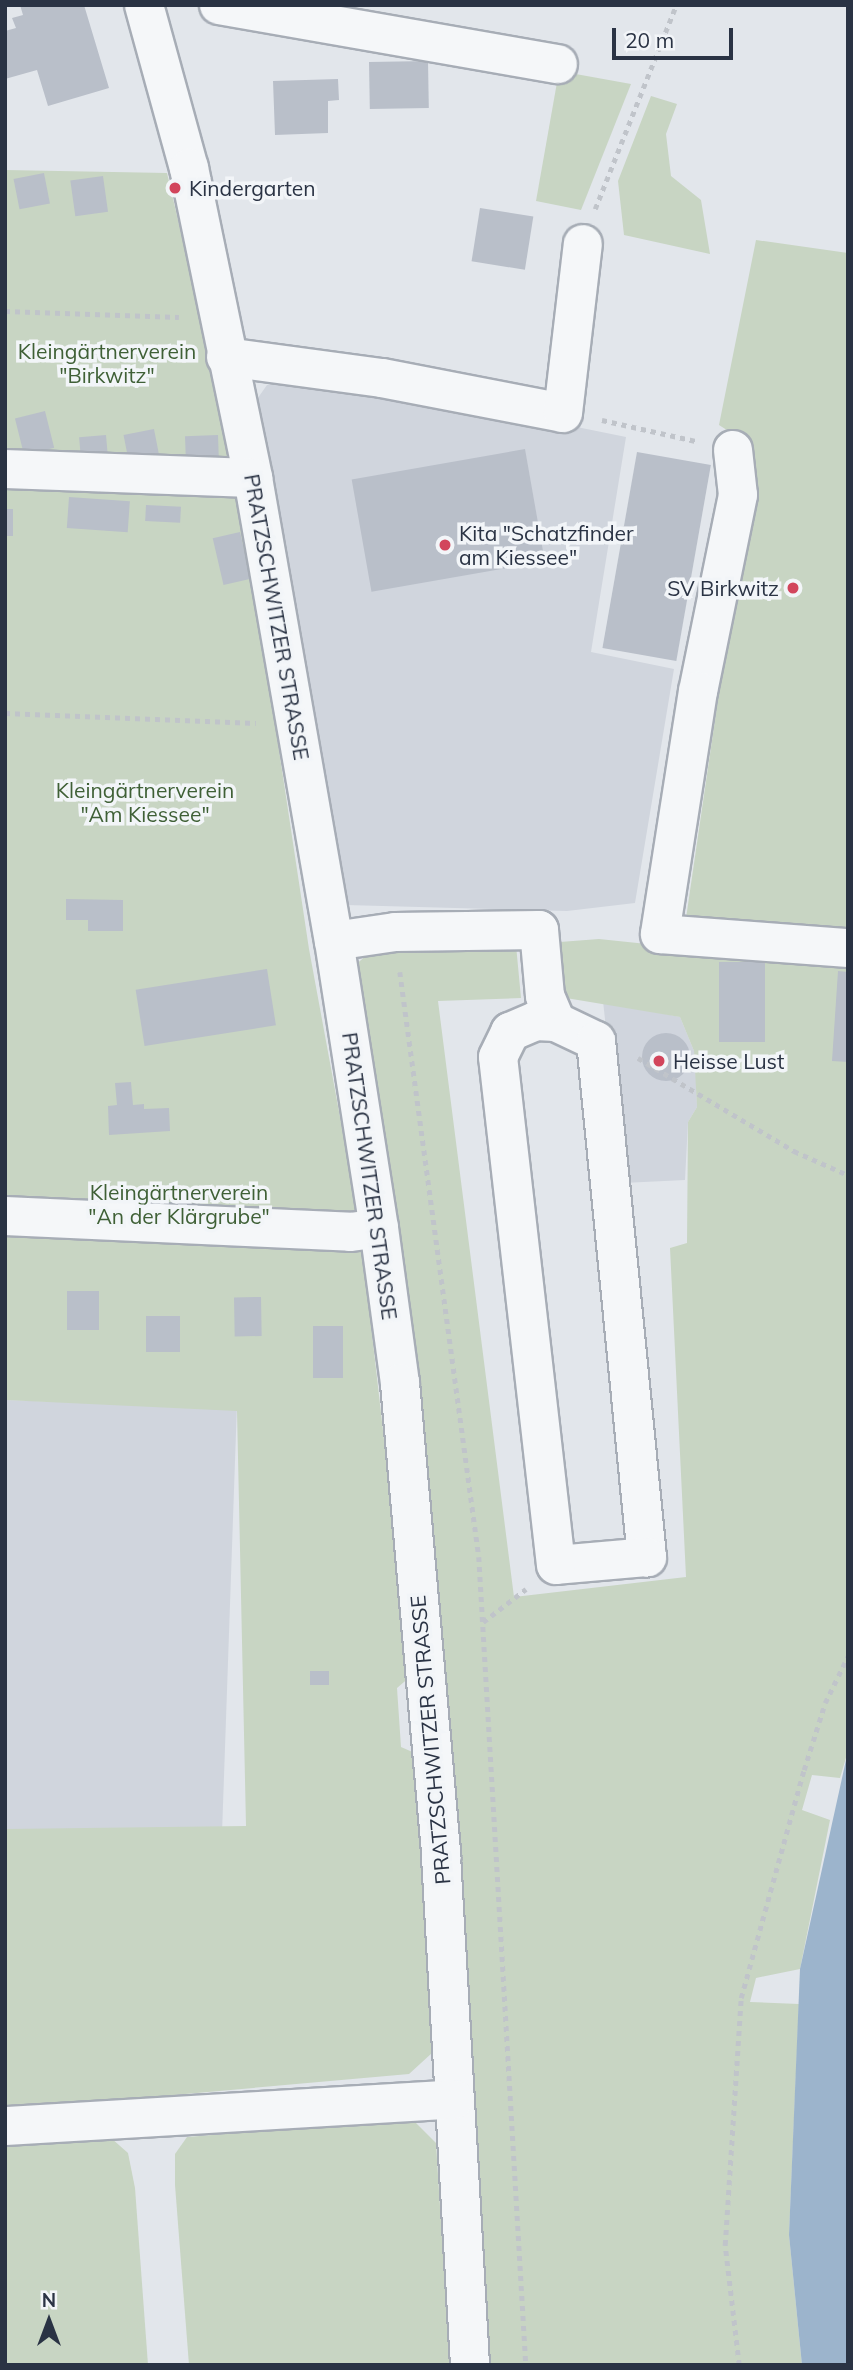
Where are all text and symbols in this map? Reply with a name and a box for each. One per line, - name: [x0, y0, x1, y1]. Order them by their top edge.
- scale bar: [615, 14, 736, 58]
- text: 20 m: [625, 27, 674, 53]
- place label: Kindergarten: [189, 175, 316, 201]
- marker: Kindergarten: [167, 180, 183, 196]
- park label: Kleingärtnerverein "Birkwitz": [18, 338, 196, 388]
- street label: PRATZSCHWITZER STRASSE: [239, 472, 315, 762]
- place label: Kita "Schatzfinder am Kiessee": [459, 520, 634, 570]
- marker: Kita "Schatzfinder am Kiessee": [437, 537, 453, 553]
- place label: SV Birkwitz: [667, 575, 779, 601]
- marker: SV Birkwitz: [785, 580, 801, 596]
- park label: Kleingärtnerverein "Am Kiessee": [56, 777, 234, 827]
- street label: PRATZSCHWITZER STRASSE: [337, 1031, 403, 1321]
- place label: Heisse Lust: [673, 1048, 784, 1074]
- marker: Heisse Lust: [651, 1053, 667, 1069]
- park label: Kleingärtnerverein "An der Klärgrube": [88, 1179, 270, 1229]
- street label: PRATZSCHWITZER STRASSE: [405, 1594, 455, 1886]
- north arrow: [14, 2286, 84, 2356]
- text: N: [42, 2288, 56, 2312]

